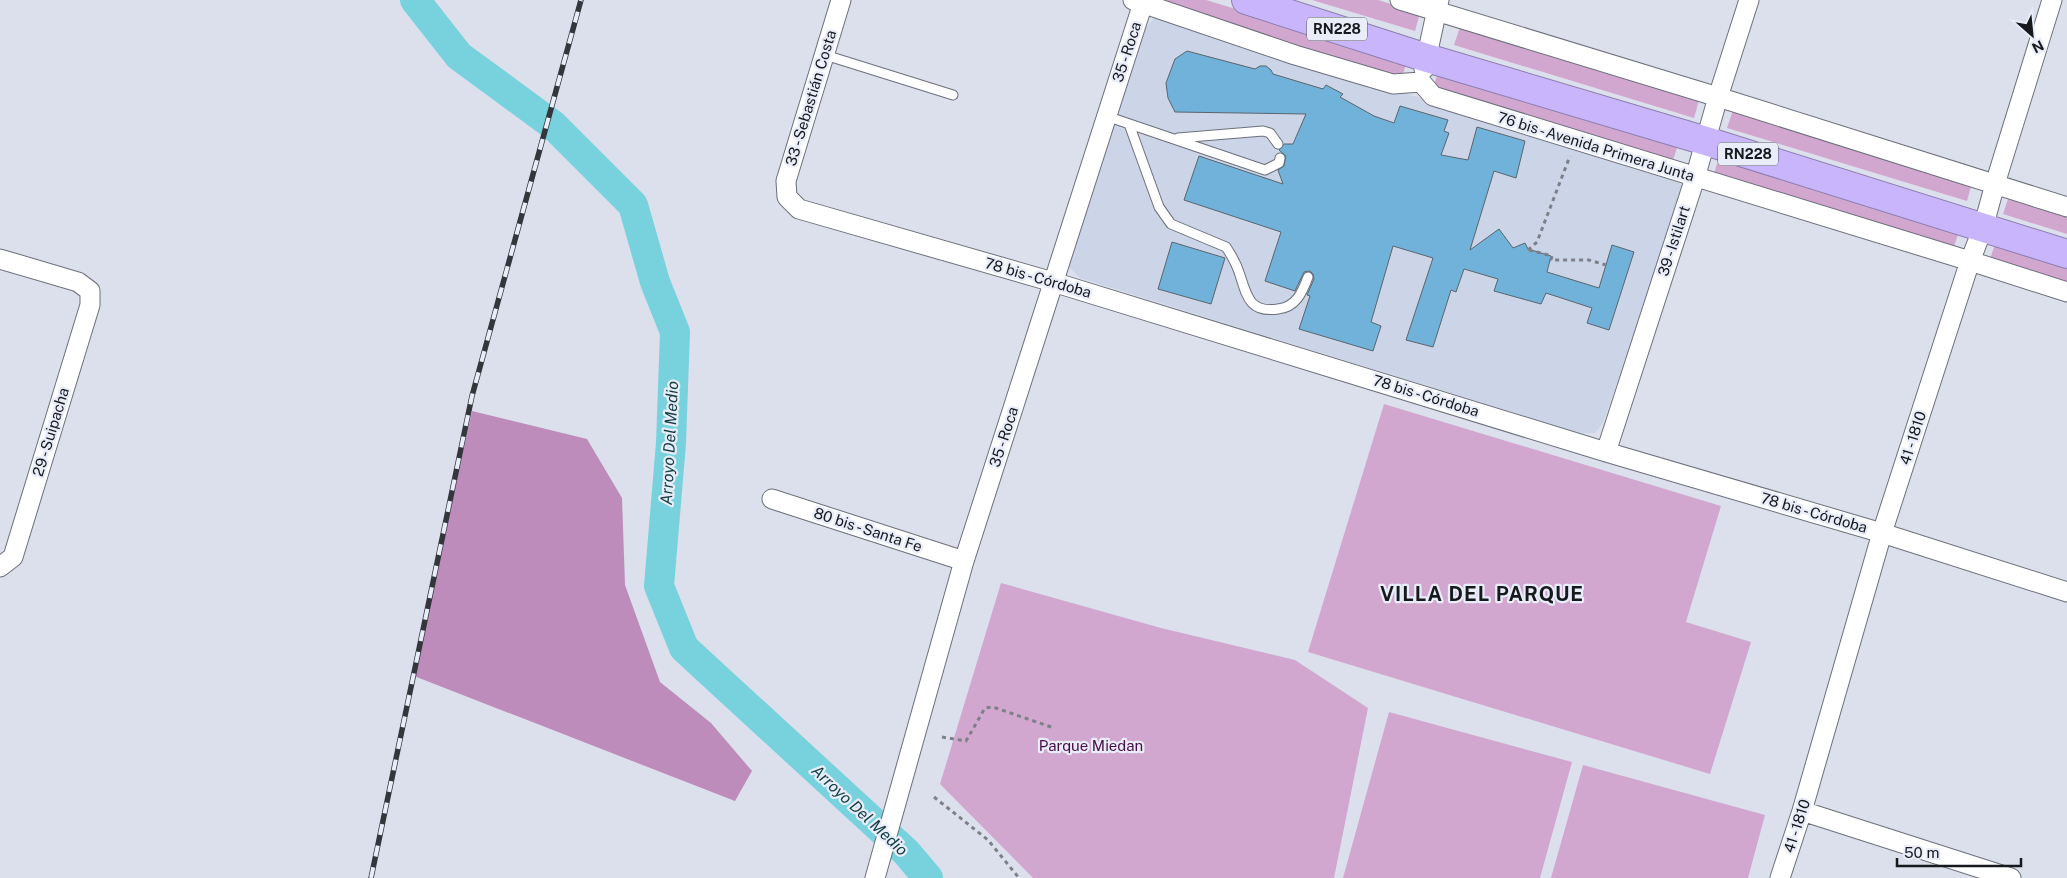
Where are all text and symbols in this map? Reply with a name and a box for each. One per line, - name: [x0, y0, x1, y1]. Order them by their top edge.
- north arrow: [2007, 10, 2057, 60]
- road number: RN228: [1307, 18, 1367, 40]
- street label: 35 - Roca: [1109, 19, 1144, 84]
- street label: 33 - Sebastián Costa: [782, 28, 839, 168]
- text: N: [2029, 37, 2046, 56]
- street label: 76 bis - Avenida Primera Junta: [1496, 108, 1697, 185]
- road number: RN228: [1718, 142, 1778, 166]
- street label: 39 - Istilart: [1654, 203, 1693, 278]
- street label: 78 bis - Córdoba: [983, 254, 1093, 301]
- street label: 78 bis - Córdoba: [1371, 371, 1481, 420]
- water label: Arroyo Del Medio: [657, 380, 682, 506]
- street label: 29 - Suipacha: [29, 385, 72, 478]
- street label: 35 - Roca: [986, 404, 1021, 469]
- street label: 41 - 1810: [1896, 409, 1929, 467]
- street label: 78 bis - Córdoba: [1759, 489, 1869, 536]
- street label: 80 bis - Santa Fe: [812, 504, 925, 555]
- district label: VILLA DEL PARQUE: [1380, 582, 1584, 606]
- park label: Parque Miedan: [1039, 737, 1143, 754]
- water label: Arroyo Del Medio: [808, 761, 912, 860]
- street label: 41 - 1810: [1780, 797, 1813, 855]
- scale bar: [1897, 836, 2021, 868]
- text: 50 m: [1904, 844, 1939, 861]

